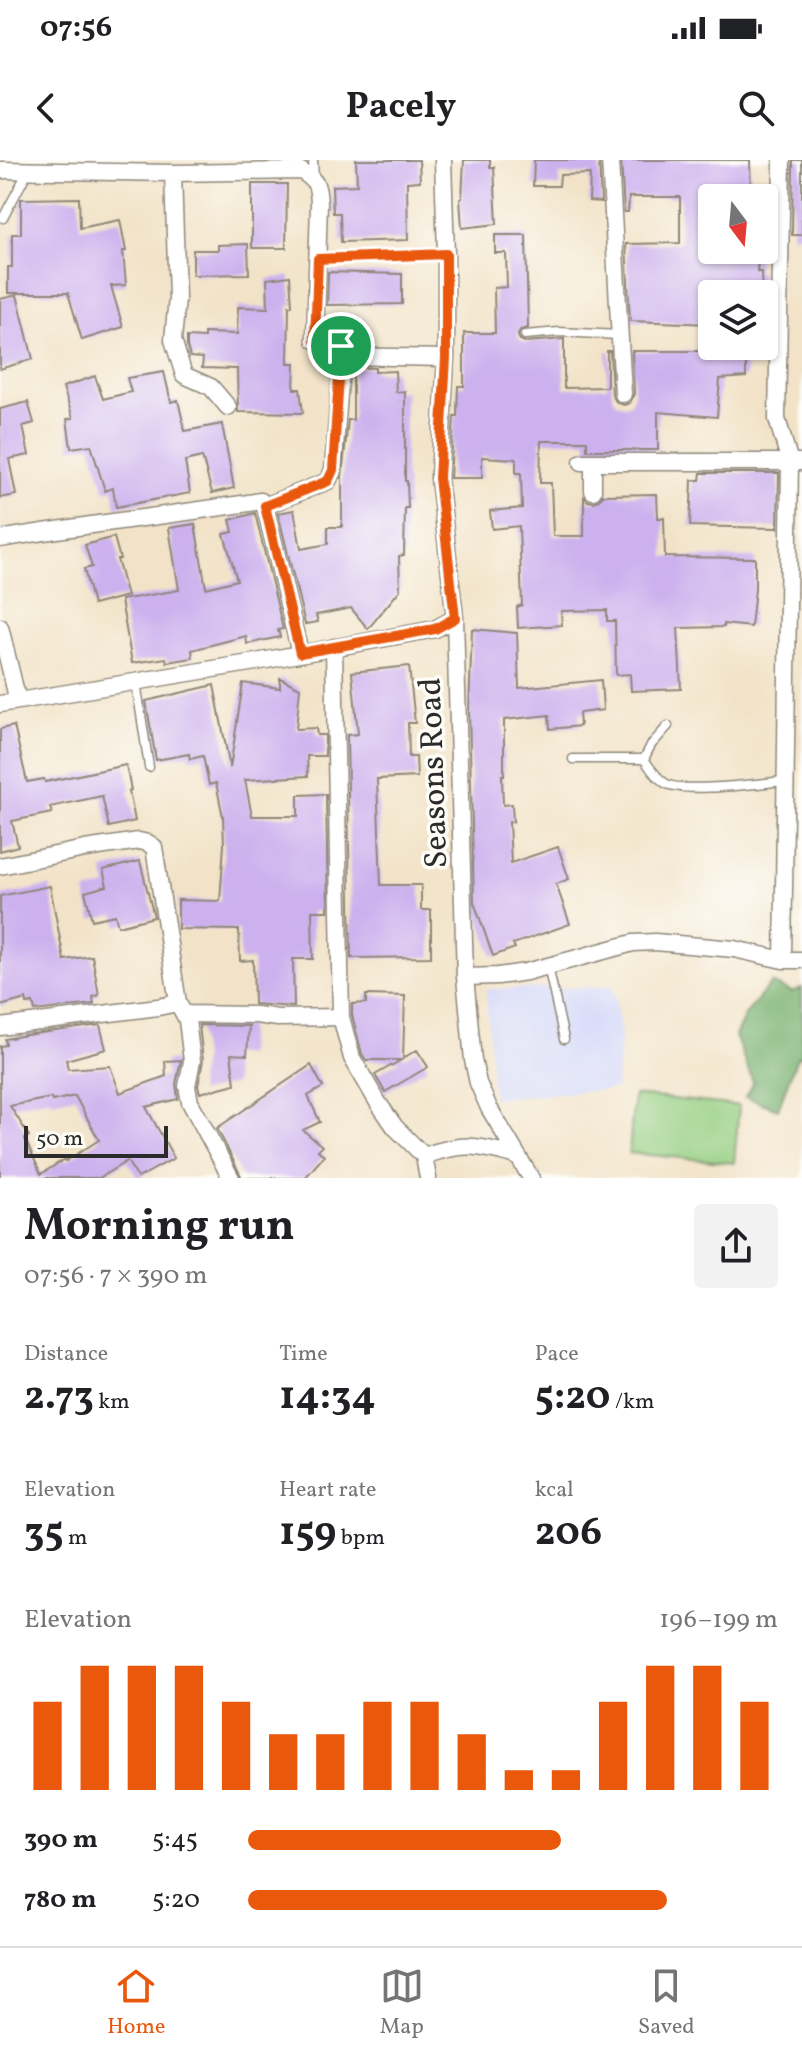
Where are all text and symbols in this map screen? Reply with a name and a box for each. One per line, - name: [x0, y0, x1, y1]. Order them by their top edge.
- text: 07:56: [40, 7, 112, 49]
- text: Pacely: [346, 83, 456, 133]
- icon: back: [24, 86, 68, 130]
- icon: search: [734, 86, 778, 130]
- north arrow: [698, 184, 778, 264]
- map controls: [698, 184, 778, 360]
- button: layers: [698, 280, 778, 360]
- pin: [307, 312, 375, 380]
- icon: arrive: [319, 324, 363, 368]
- street label: Seasons Road: [410, 677, 460, 869]
- scale bar: [24, 1122, 168, 1158]
- text: 50 m: [36, 1124, 83, 1155]
- text: Morning run: [24, 1197, 295, 1258]
- button: share: [694, 1204, 778, 1288]
- text: 07:56 · 7 × 390 m: [24, 1258, 208, 1294]
- text: Distance: [24, 1339, 108, 1370]
- text: Time: [279, 1339, 328, 1370]
- text: Pace: [535, 1339, 579, 1370]
- text: 2.73: [24, 1370, 94, 1426]
- text: 14:34: [279, 1370, 376, 1426]
- text: 5:20: [535, 1370, 611, 1426]
- text: km: [94, 1387, 130, 1418]
- text: /km: [611, 1387, 654, 1418]
- text: Elevation: [24, 1475, 115, 1506]
- text: Heart rate: [279, 1475, 376, 1506]
- text: kcal: [535, 1475, 574, 1506]
- text: 35: [24, 1506, 64, 1562]
- text: 159: [279, 1506, 336, 1562]
- text: 206: [535, 1506, 602, 1562]
- text: m: [64, 1523, 88, 1554]
- text: bpm: [336, 1523, 385, 1554]
- text: Elevation: [24, 1602, 132, 1638]
- text: 196–199 m: [659, 1602, 778, 1638]
- text: 390 m: [24, 1822, 98, 1858]
- text: 5:45: [152, 1822, 198, 1858]
- text: 780 m: [24, 1882, 97, 1918]
- text: 5:20: [152, 1882, 200, 1918]
- tab: Home: [107, 1964, 165, 2043]
- tab: Map: [380, 1964, 424, 2043]
- tab: Saved: [638, 1964, 695, 2043]

